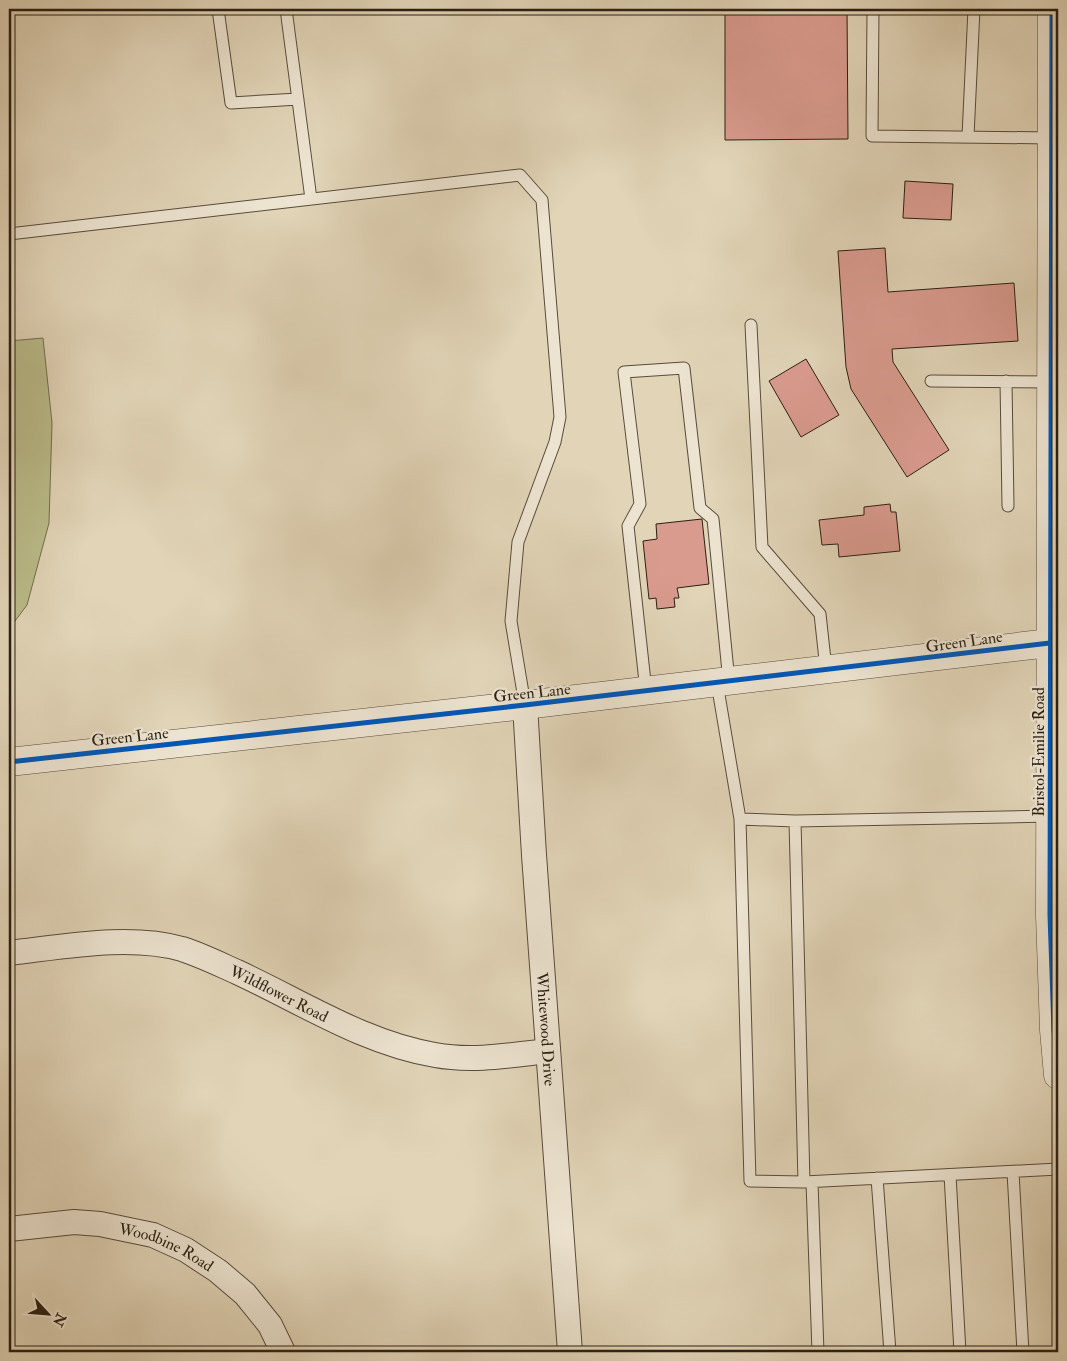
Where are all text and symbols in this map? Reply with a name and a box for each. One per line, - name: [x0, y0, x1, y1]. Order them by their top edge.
- street label: Green Lane: [924, 627, 1004, 657]
- street label: Green Lane: [493, 679, 572, 707]
- street label: Bristol-Emilie Road: [1029, 687, 1049, 817]
- street label: Green Lane: [91, 723, 170, 751]
- street label: Wildflower Road: [225, 961, 331, 1027]
- street label: Whitewood Drive: [531, 971, 560, 1087]
- street label: Woodbine Road: [116, 1219, 217, 1276]
- north arrow: [22, 1288, 72, 1338]
- text: N: [49, 1309, 70, 1329]

